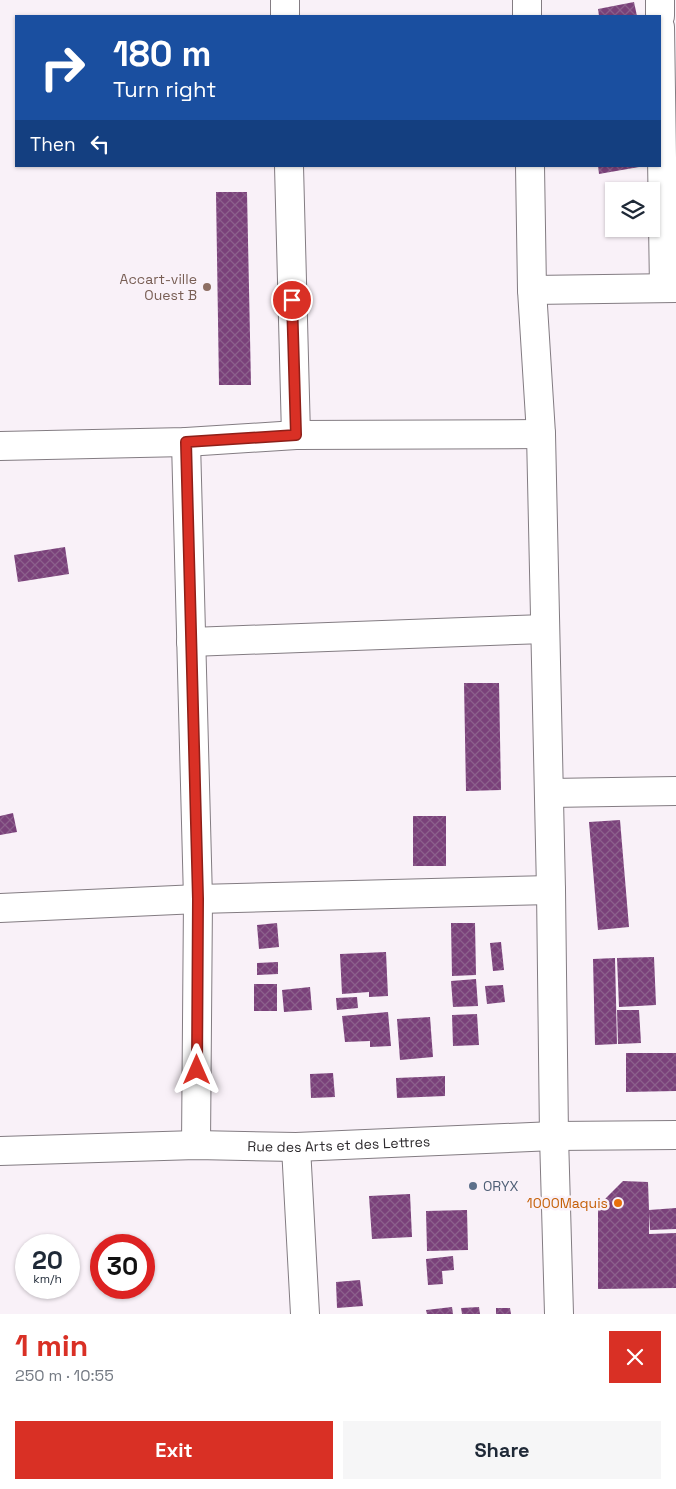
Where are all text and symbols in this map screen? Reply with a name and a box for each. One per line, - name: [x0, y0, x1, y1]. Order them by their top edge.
- text: 180 m: [113, 32, 211, 76]
- icon: right: [30, 35, 95, 100]
- text: Turn right: [113, 75, 216, 103]
- icon: left: [86, 130, 114, 158]
- text: Then: [30, 132, 76, 157]
- map controls: [605, 182, 660, 237]
- button: layers: [605, 182, 660, 237]
- place label: Accart-ville Ouest B: [120, 270, 197, 304]
- pin: [271, 279, 313, 321]
- marker: Accart-ville Ouest B: [201, 281, 213, 293]
- icon: arrive: [278, 286, 306, 314]
- position arrow: [170, 1043, 222, 1095]
- street label: Rue des Arts et des Lettres: [247, 1132, 431, 1156]
- place label: ORYX: [483, 1177, 519, 1195]
- marker: ORYX: [467, 1180, 479, 1192]
- place label: 1000Maquis: [527, 1194, 608, 1212]
- marker: 1000Maquis: [612, 1197, 624, 1209]
- speed limit sign: 30: [90, 1234, 155, 1299]
- text: 20: [32, 1244, 63, 1276]
- text: km/h: [33, 1271, 62, 1287]
- text: 1 min: [15, 1326, 88, 1365]
- button: close: [609, 1331, 661, 1383]
- text: 250 m · 10:55: [15, 1365, 114, 1386]
- button: Exit: [15, 1421, 333, 1479]
- button: Share: [343, 1421, 661, 1479]

